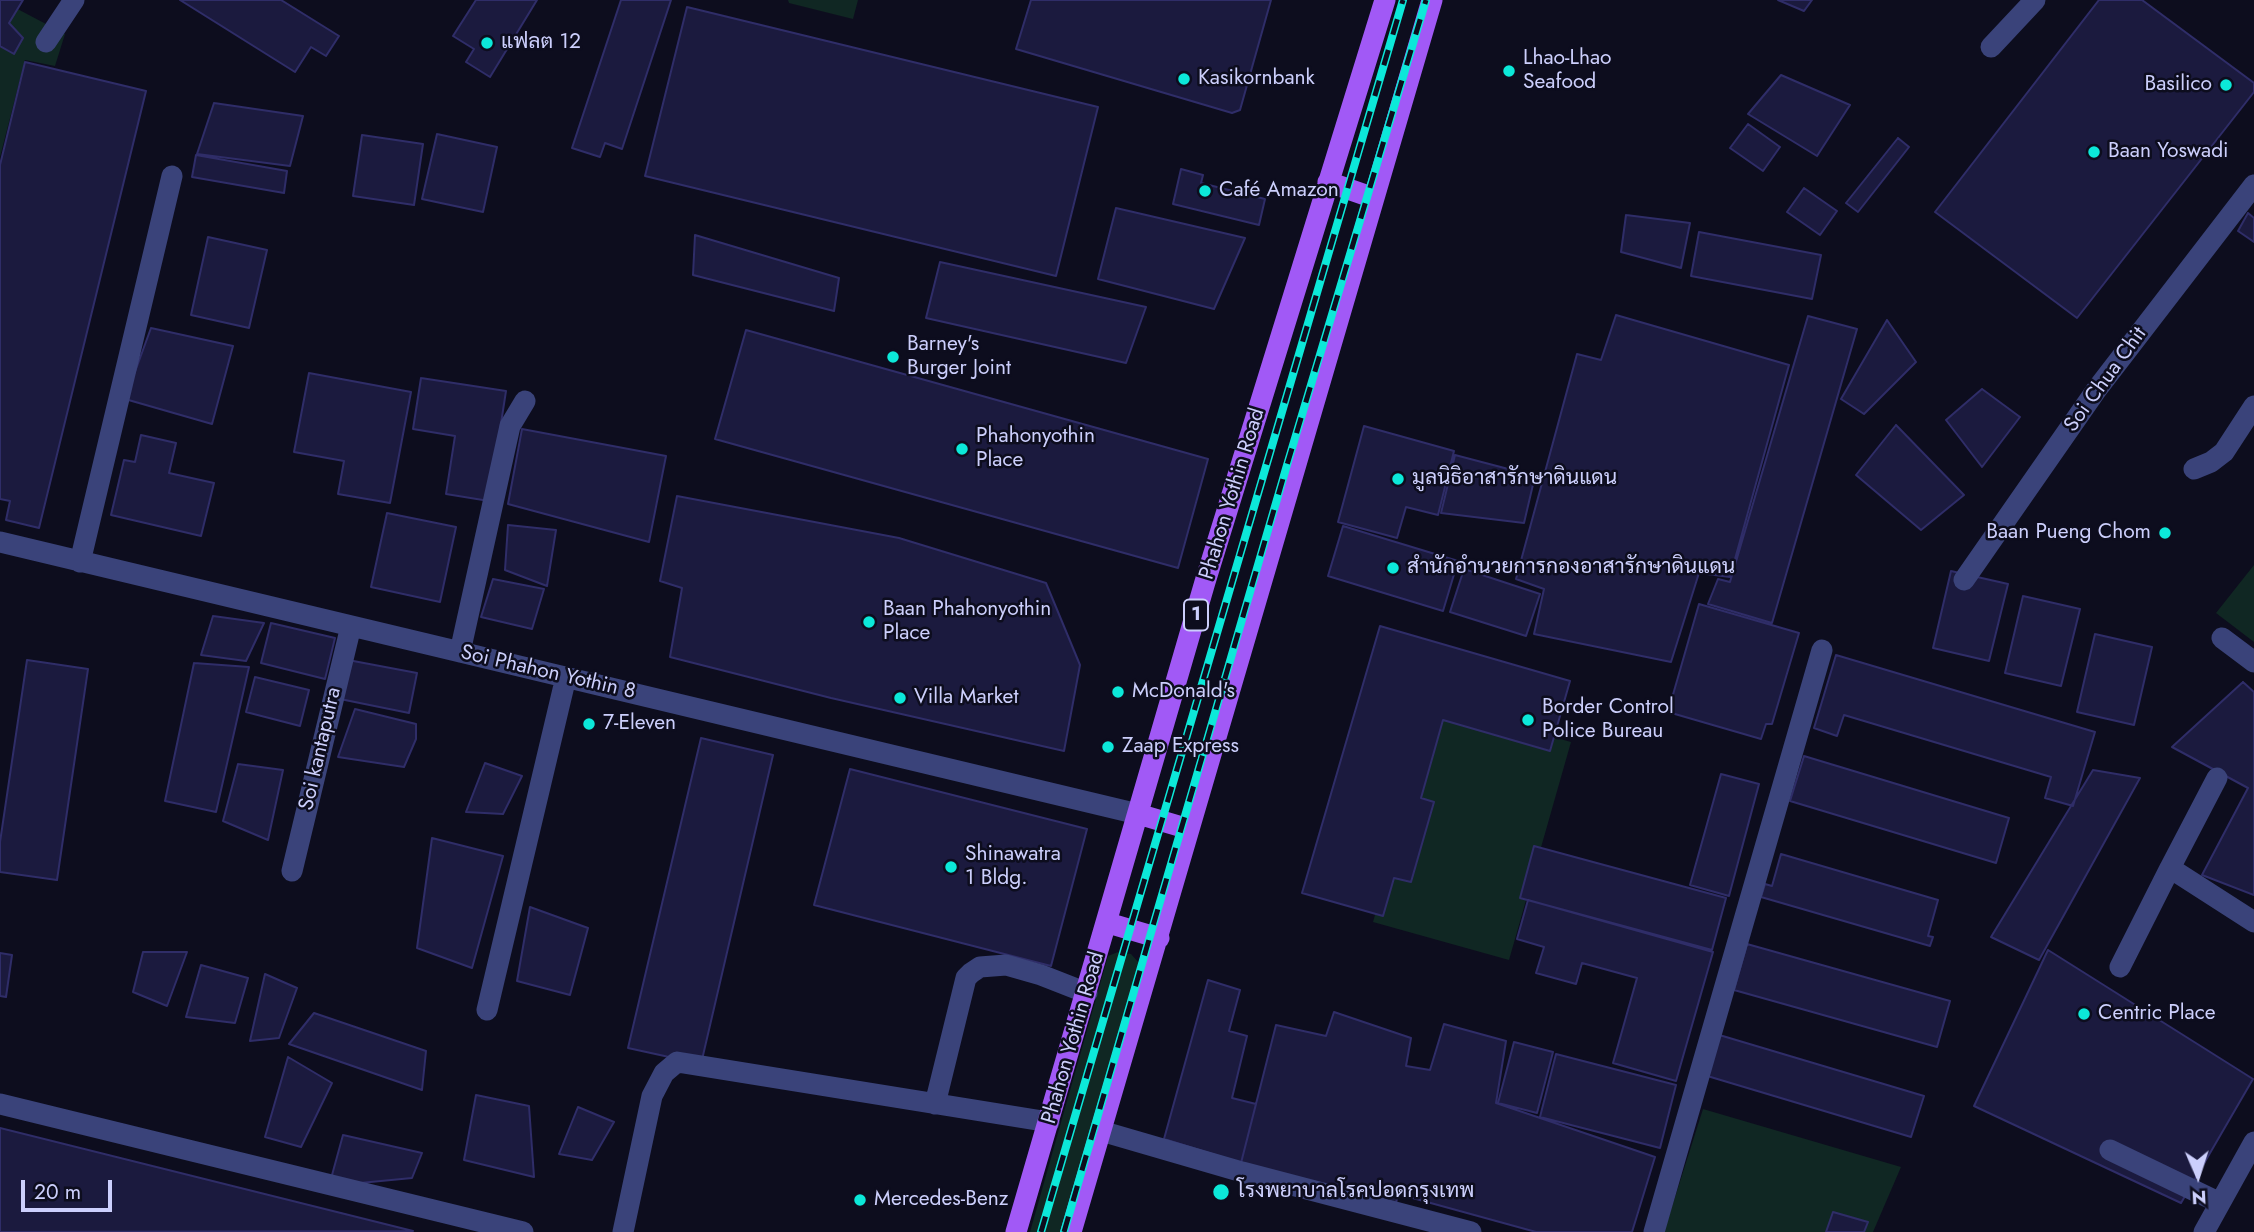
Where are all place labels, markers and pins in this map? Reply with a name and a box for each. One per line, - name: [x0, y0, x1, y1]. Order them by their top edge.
- place label: แฟลต 12: [501, 30, 581, 56]
- marker: แฟลต 12: [479, 35, 495, 51]
- place label: Lhao-Lhao Seafood: [1523, 46, 1611, 96]
- marker: Lhao-Lhao Seafood: [1501, 63, 1517, 79]
- place label: Kasikornbank: [1198, 66, 1315, 92]
- marker: Kasikornbank: [1176, 71, 1192, 87]
- place label: Basilico: [2144, 72, 2212, 98]
- marker: Basilico: [2218, 77, 2234, 93]
- place label: Baan Yoswadi: [2108, 139, 2229, 165]
- marker: Baan Yoswadi: [2086, 144, 2102, 160]
- place label: Café Amazon: [1219, 178, 1339, 204]
- marker: Café Amazon: [1197, 183, 1213, 199]
- place label: Barney's Burger Joint: [907, 332, 1011, 382]
- marker: Barney's Burger Joint: [885, 349, 901, 365]
- place label: Phahonyothin Place: [976, 424, 1095, 474]
- marker: Phahonyothin Place: [954, 441, 970, 457]
- place label: มูลนิธิอาสารักษาดินแดน: [1412, 466, 1617, 492]
- marker: มูลนิธิอาสารักษาดินแดน: [1390, 471, 1406, 487]
- place label: Baan Pueng Chom: [1986, 520, 2151, 546]
- marker: Baan Pueng Chom: [2157, 525, 2173, 541]
- place label: สำนักอำนวยการกองอาสารักษาดินแดน: [1407, 555, 1735, 581]
- marker: สำนักอำนวยการกองอาสารักษาดินแดน: [1385, 560, 1401, 576]
- place label: Baan Phahonyothin Place: [883, 597, 1051, 647]
- marker: Baan Phahonyothin Place: [861, 614, 877, 630]
- place label: McDonald's: [1132, 679, 1235, 705]
- marker: McDonald's: [1110, 684, 1126, 700]
- place label: Villa Market: [914, 685, 1018, 711]
- marker: Villa Market: [892, 690, 908, 706]
- place label: Border Control Police Bureau: [1542, 695, 1674, 745]
- place label: 7-Eleven: [603, 711, 676, 737]
- marker: Border Control Police Bureau: [1520, 712, 1536, 728]
- marker: 7-Eleven: [581, 716, 597, 732]
- place label: Zaap Express: [1122, 734, 1239, 760]
- marker: Zaap Express: [1100, 739, 1116, 755]
- place label: Shinawatra 1 Bldg.: [965, 842, 1061, 892]
- marker: Shinawatra 1 Bldg.: [943, 859, 959, 875]
- place label: Centric Place: [2098, 1001, 2216, 1027]
- marker: Centric Place: [2076, 1006, 2092, 1022]
- place label: โรงพยาบาลโรคปอดกรุงเทพ: [1237, 1179, 1474, 1205]
- marker: โรงพยาบาลโรคปอดกรุงเทพ: [1211, 1182, 1231, 1202]
- place label: Mercedes-Benz: [874, 1187, 1008, 1213]
- marker: Mercedes-Benz: [852, 1192, 868, 1208]

